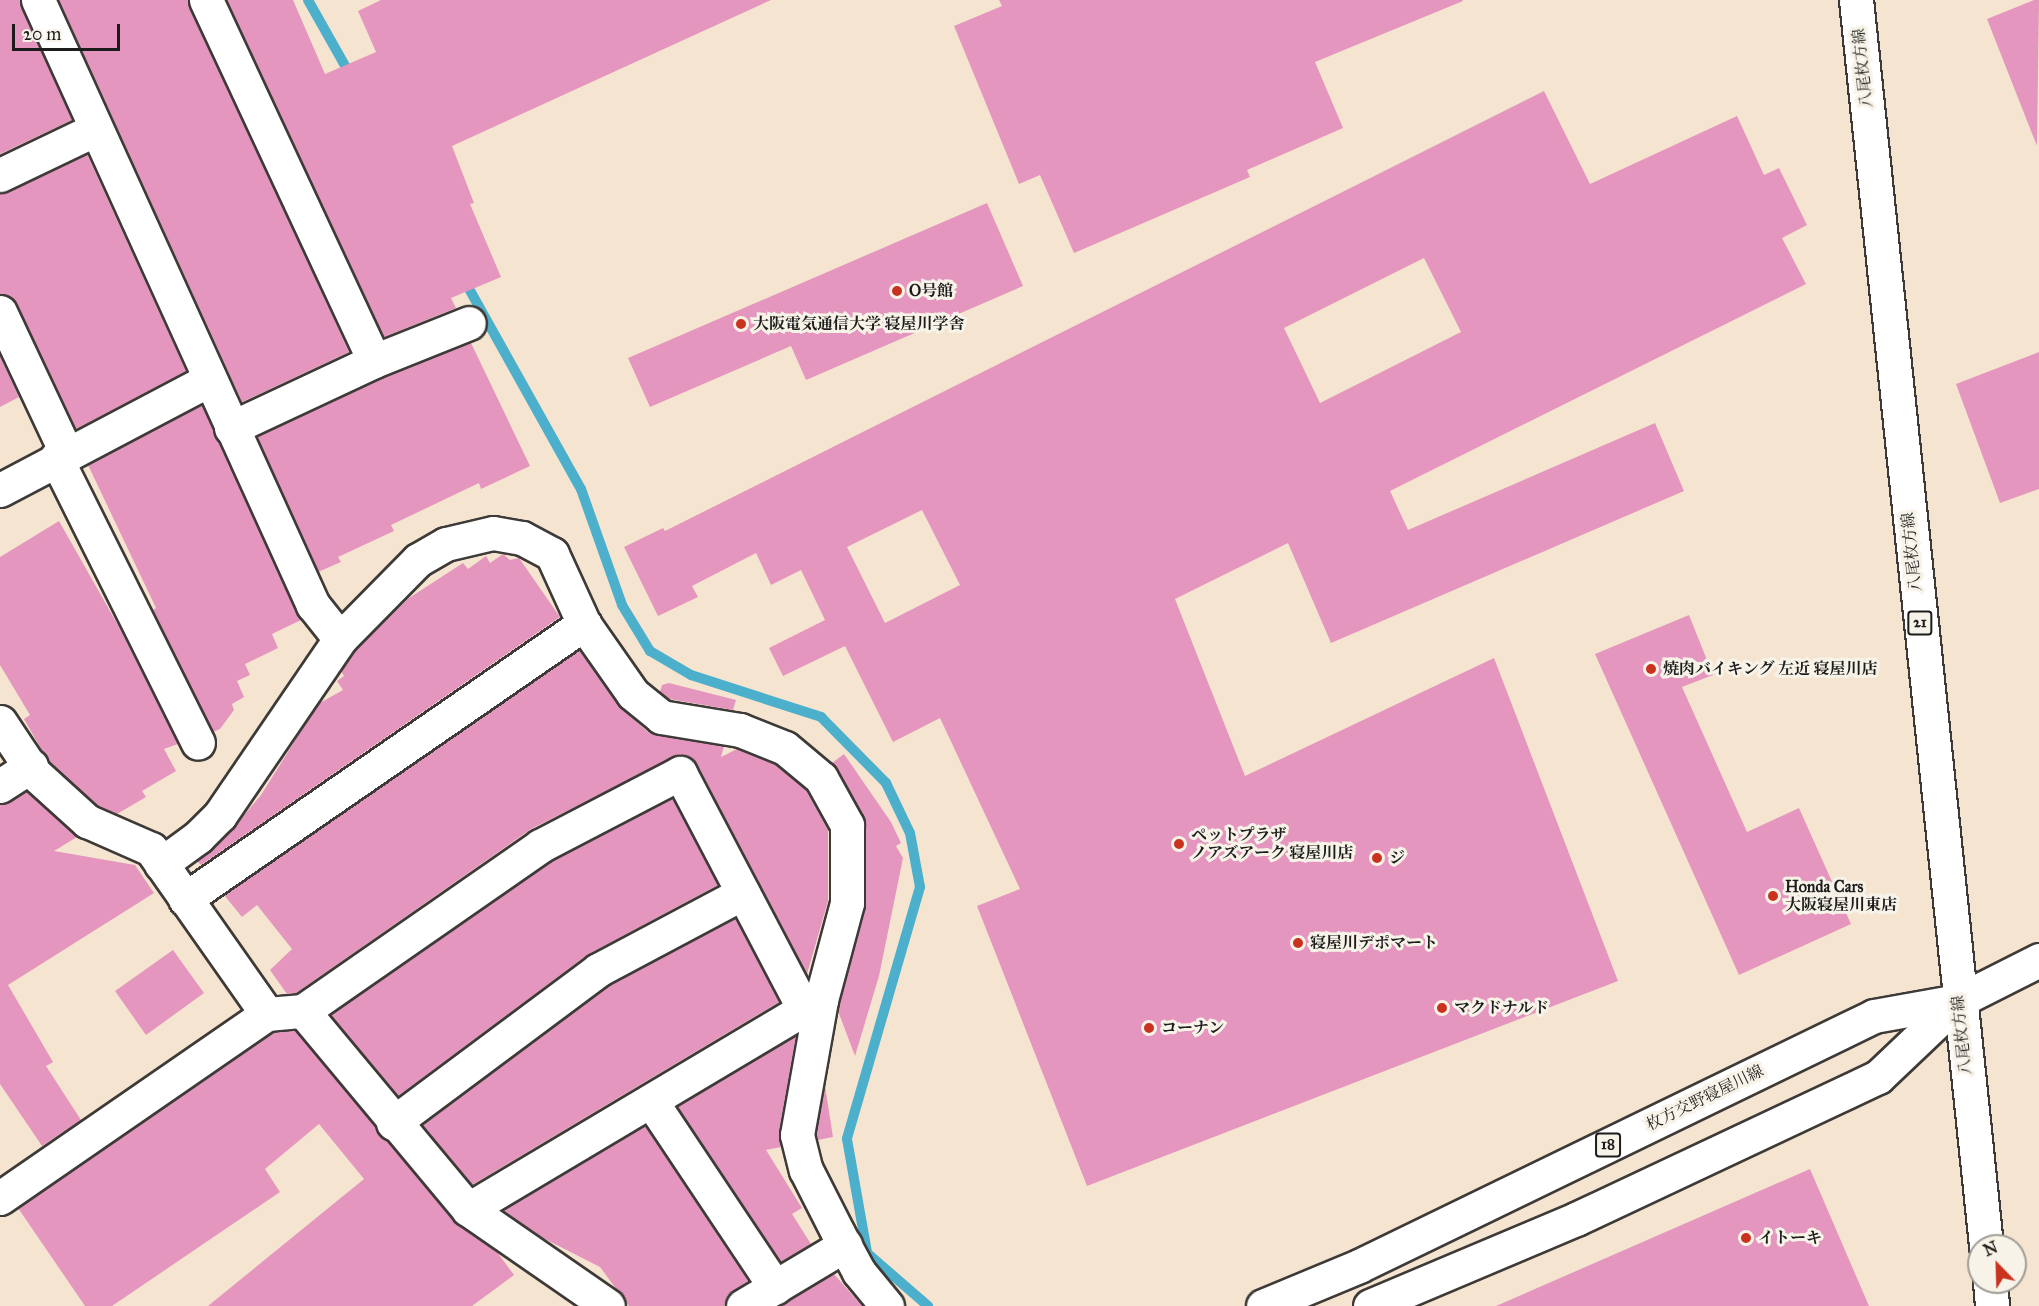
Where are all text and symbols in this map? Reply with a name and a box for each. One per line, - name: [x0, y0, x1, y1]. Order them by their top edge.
- scale bar: [15, 12, 123, 50]
- text: 20 m: [23, 23, 61, 45]
- street label: 八尾枚方線: [1849, 27, 1877, 109]
- place label: O号館: [909, 281, 953, 301]
- marker: O号館: [890, 284, 904, 298]
- place label: 大阪電気通信大学 寝屋川学舎: [753, 314, 964, 334]
- marker: 大阪電気通信大学 寝屋川学舎: [734, 317, 748, 331]
- street label: 八尾枚方線: [1898, 511, 1926, 593]
- road number: 21: [1906, 611, 1934, 635]
- place label: 焼肉バイキング 左近 寝屋川店: [1663, 659, 1878, 679]
- marker: 焼肉バイキング 左近 寝屋川店: [1644, 662, 1658, 676]
- place label: ペットプラザ ノアズアーク 寝屋川店: [1191, 825, 1354, 863]
- marker: ペットプラザ ノアズアーク 寝屋川店: [1172, 837, 1186, 851]
- place label: ジ: [1389, 848, 1405, 868]
- marker: ジ: [1370, 851, 1384, 865]
- place label: Honda Cars 大阪寝屋川東店: [1785, 877, 1897, 915]
- marker: Honda Cars 大阪寝屋川東店: [1766, 889, 1780, 903]
- place label: 寝屋川デポマート: [1310, 933, 1438, 953]
- marker: 寝屋川デポマート: [1291, 936, 1305, 950]
- street label: 八尾枚方線: [1948, 994, 1976, 1076]
- place label: マクドナルド: [1454, 998, 1550, 1018]
- marker: マクドナルド: [1435, 1001, 1449, 1015]
- place label: コーナン: [1161, 1018, 1225, 1038]
- marker: コーナン: [1142, 1021, 1156, 1035]
- street label: 枚方交野寝屋川線: [1643, 1061, 1767, 1135]
- road number: 18: [1594, 1133, 1622, 1157]
- place label: イトーキ: [1758, 1228, 1822, 1248]
- marker: イトーキ: [1739, 1231, 1753, 1245]
- north arrow: [1967, 1234, 2027, 1294]
- text: N: [1981, 1237, 2001, 1260]

